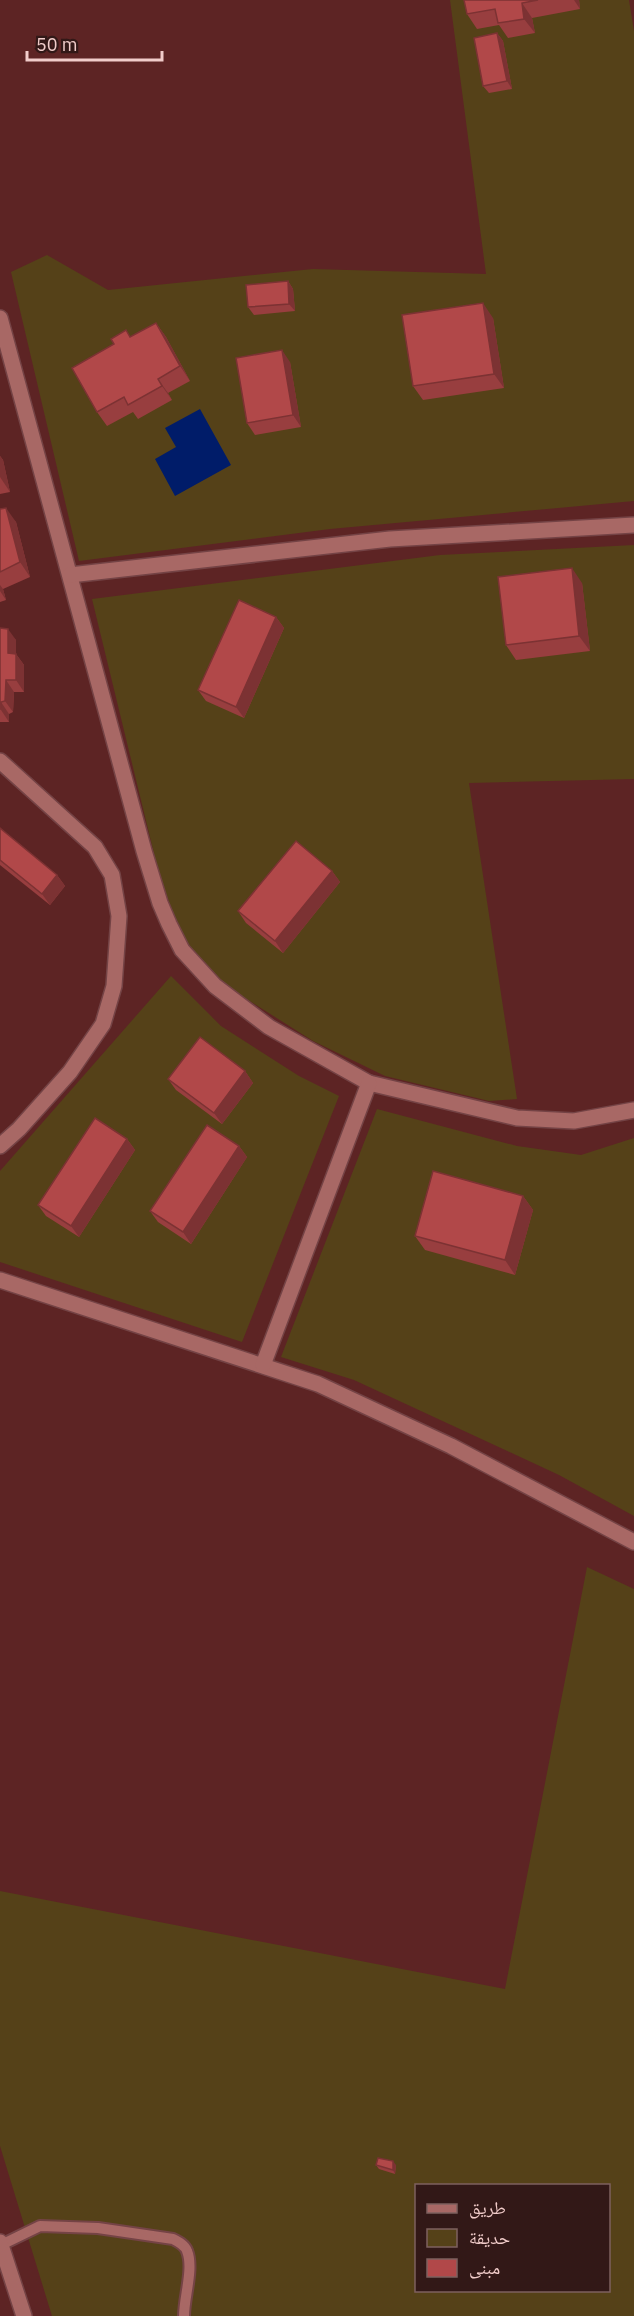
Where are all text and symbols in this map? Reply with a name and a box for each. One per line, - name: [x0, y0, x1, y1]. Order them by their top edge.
- scale bar: [27, 24, 162, 62]
- text: 50 m: [36, 33, 78, 56]
- legend: [415, 2184, 610, 2292]
- text: طريق: [469, 2196, 506, 2219]
- text: حديقة: [469, 2226, 510, 2249]
- text: مبنى: [469, 2256, 500, 2279]

